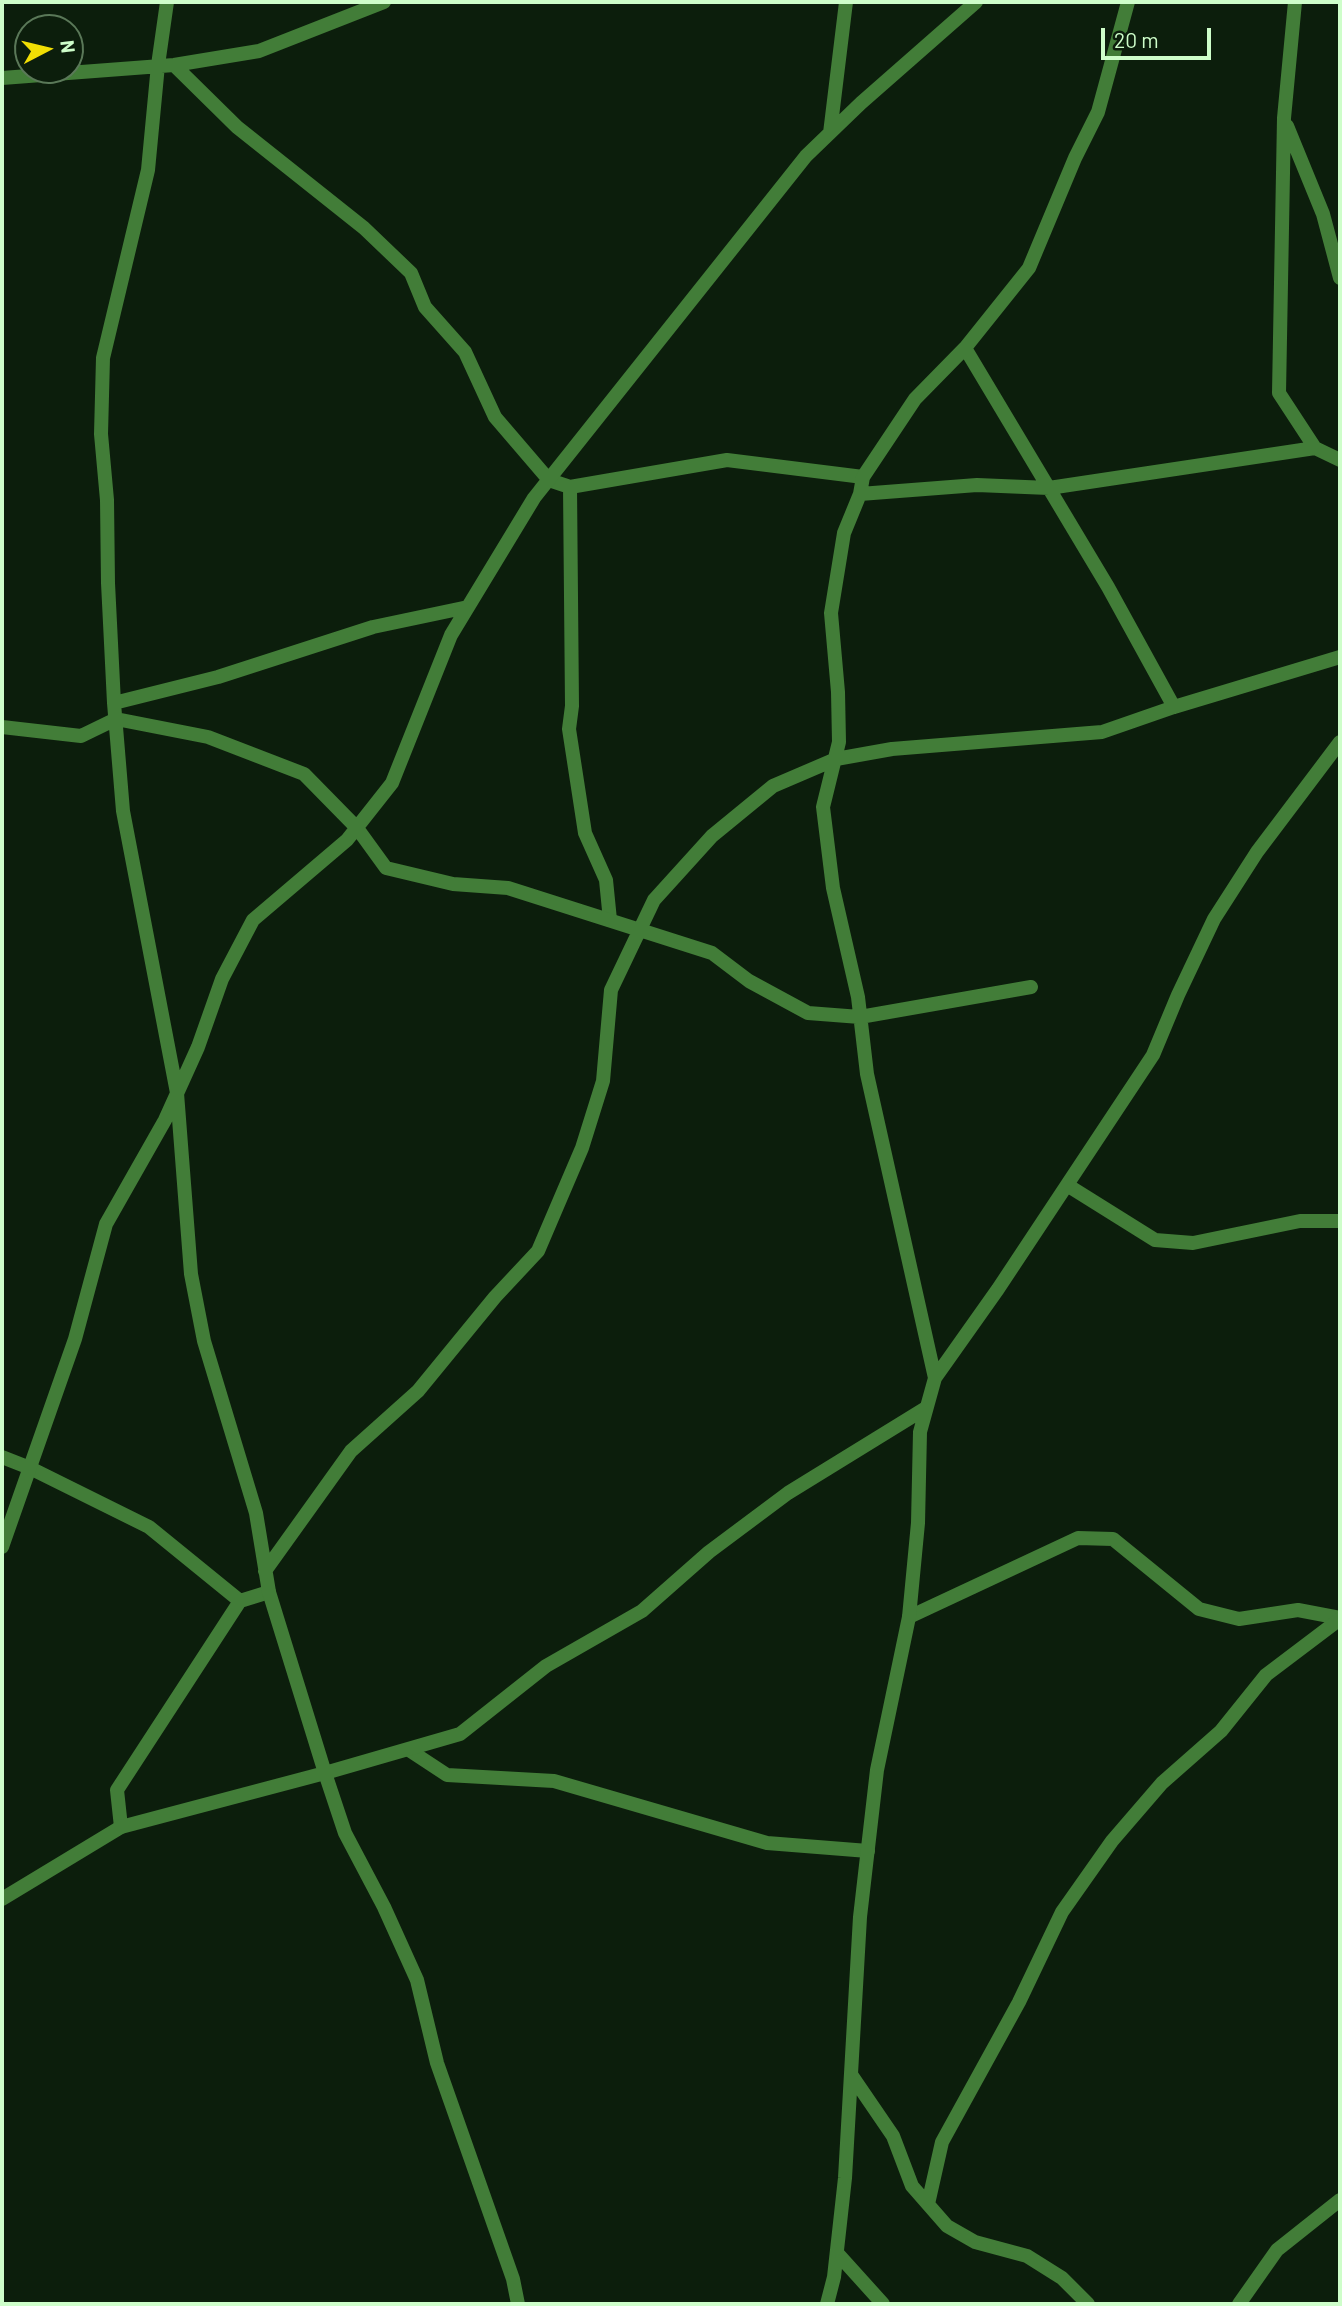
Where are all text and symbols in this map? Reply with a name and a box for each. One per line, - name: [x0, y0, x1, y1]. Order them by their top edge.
- north arrow: [14, 14, 84, 84]
- scale bar: [1104, 14, 1214, 58]
- text: 20 m: [1114, 27, 1159, 52]
- text: N: [56, 39, 81, 54]

